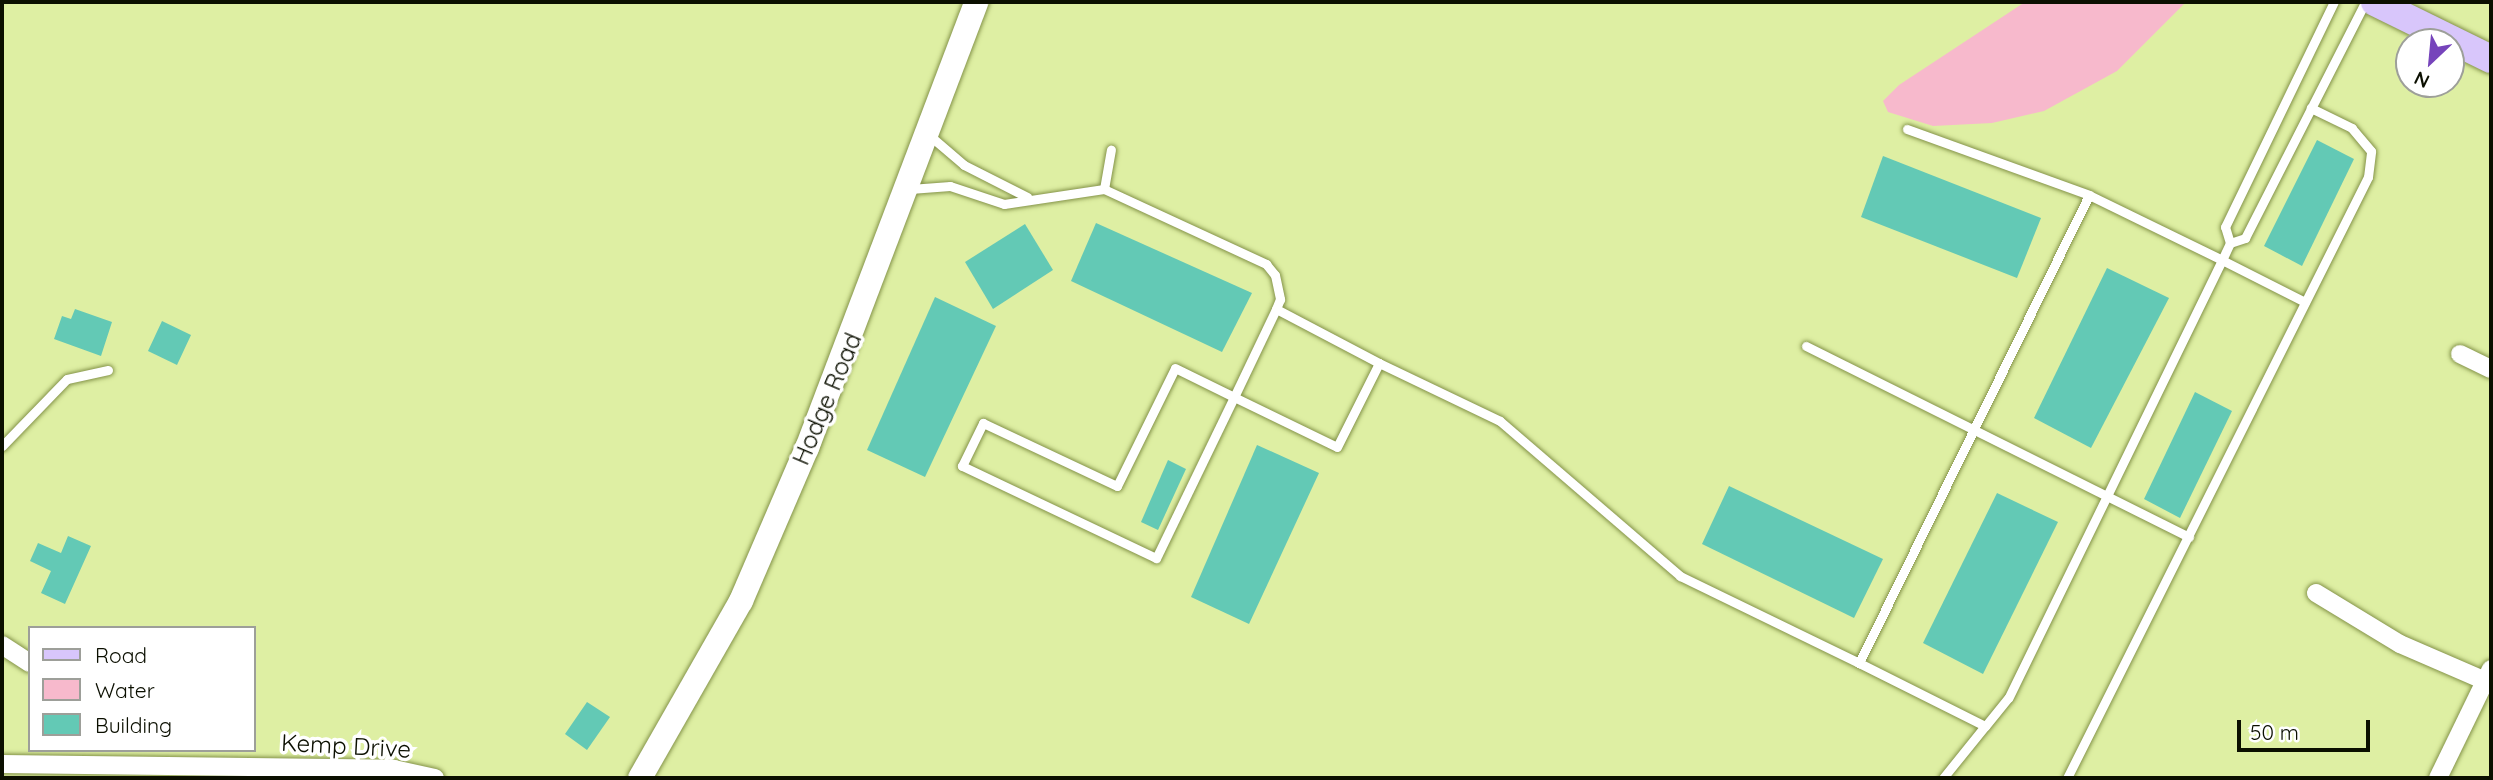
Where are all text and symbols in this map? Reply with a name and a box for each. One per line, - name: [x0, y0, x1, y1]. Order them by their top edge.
- north arrow: [2395, 28, 2465, 98]
- text: N: [2410, 66, 2433, 94]
- street label: Hodge Road: [786, 329, 868, 469]
- legend: [28, 626, 256, 752]
- text: Road: [95, 642, 147, 668]
- text: Water: [95, 677, 155, 703]
- scale bar: [2241, 706, 2374, 750]
- text: Building: [95, 712, 172, 738]
- text: 50 m: [2250, 719, 2299, 745]
- street label: Kemp Drive: [280, 728, 412, 764]

